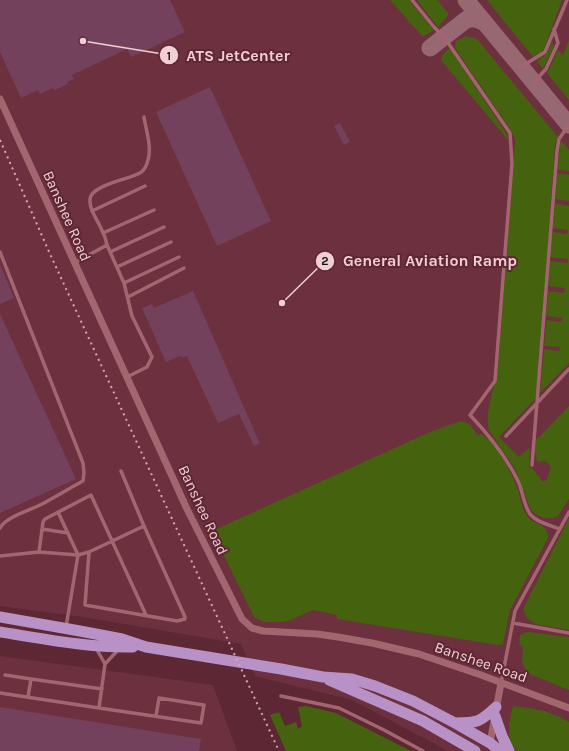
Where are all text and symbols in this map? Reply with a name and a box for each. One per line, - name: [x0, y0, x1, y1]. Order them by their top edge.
- callout: ATS JetCenter: [159, 41, 298, 69]
- text: ATS JetCenter: [186, 46, 291, 65]
- text: 1: [167, 49, 171, 63]
- street label: Banshee Road: [39, 168, 95, 264]
- callout: General Aviation Ramp: [315, 247, 525, 275]
- text: General Aviation Ramp: [343, 251, 517, 270]
- text: 2: [321, 254, 329, 268]
- street label: Banshee Road: [174, 462, 232, 558]
- street label: Banshee Road: [432, 638, 530, 686]

